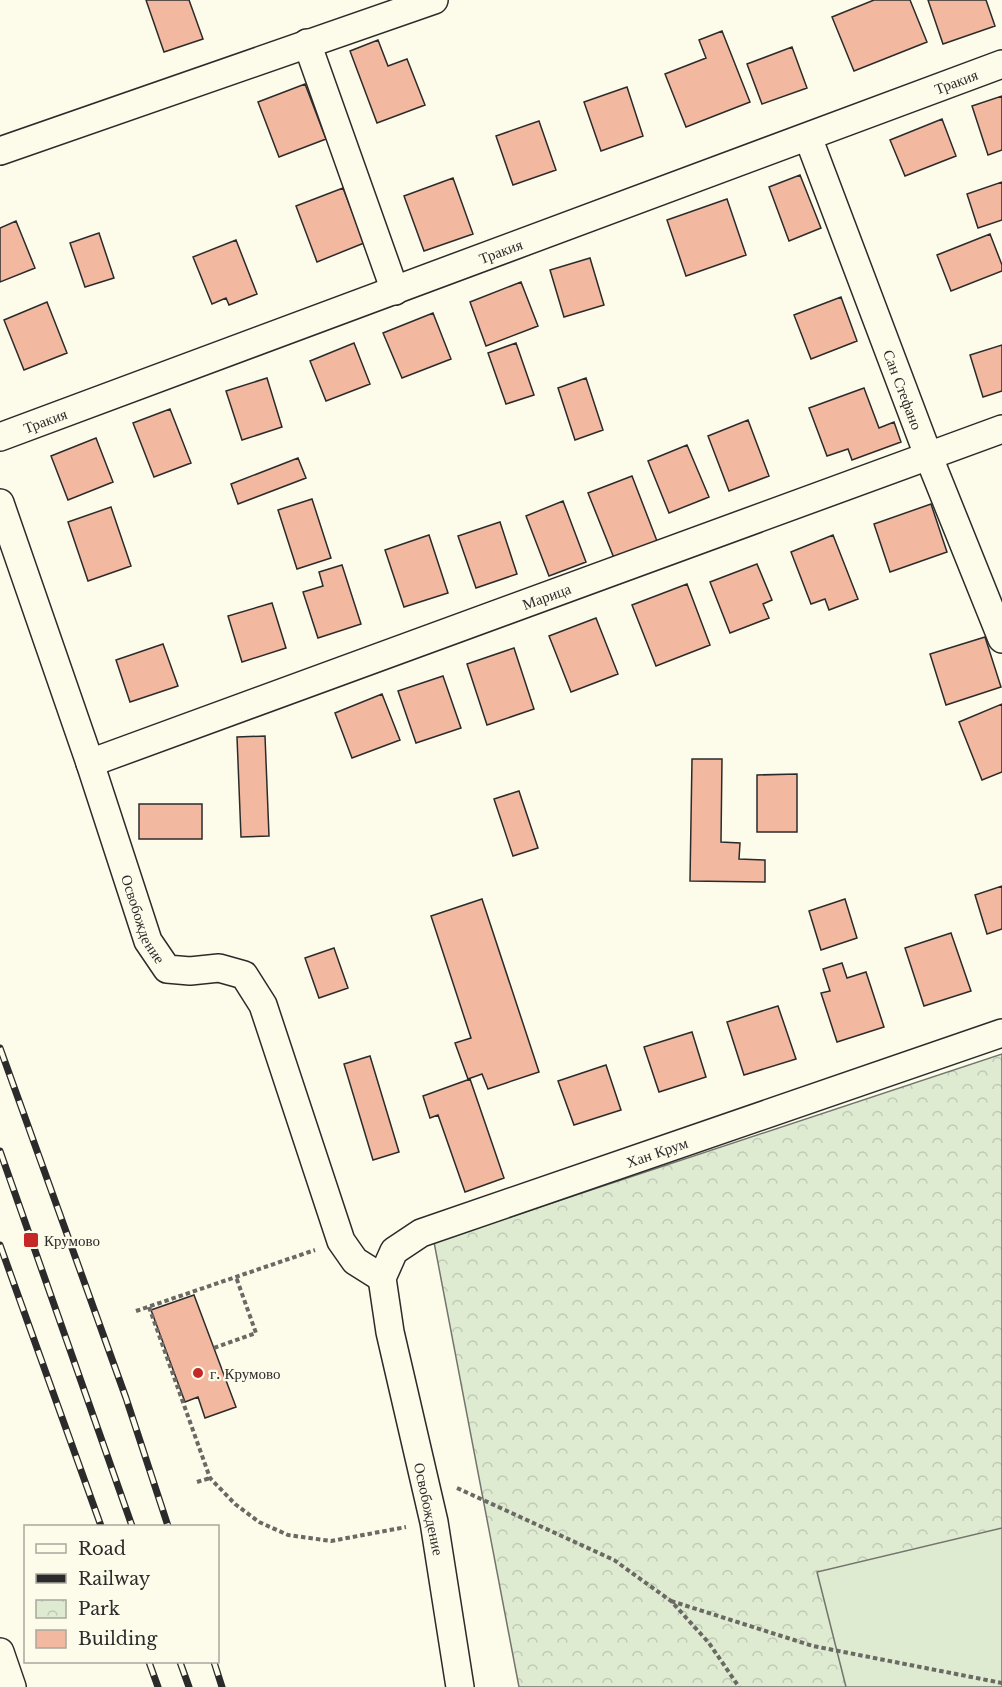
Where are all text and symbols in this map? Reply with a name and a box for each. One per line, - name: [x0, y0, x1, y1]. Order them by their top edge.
- street label: Тракия: [932, 64, 980, 98]
- street label: Тракия: [476, 234, 525, 267]
- street label: Сан Стефано: [880, 347, 927, 432]
- street label: Тракия: [21, 403, 69, 437]
- street label: Марица: [519, 578, 574, 613]
- street label: Освобождение: [117, 872, 170, 967]
- street label: Хан Крум: [623, 1132, 691, 1171]
- marker: Крумово: [22, 1231, 40, 1249]
- place label: Крумово: [44, 1231, 100, 1250]
- place label: г. Крумово: [210, 1364, 281, 1383]
- marker: г. Крумово: [191, 1366, 205, 1380]
- street label: Освобождение: [410, 1461, 448, 1557]
- legend: [24, 1525, 219, 1663]
- text: Road: [78, 1538, 126, 1560]
- text: Railway: [78, 1568, 151, 1590]
- text: Park: [78, 1598, 120, 1620]
- text: Building: [78, 1628, 157, 1650]

